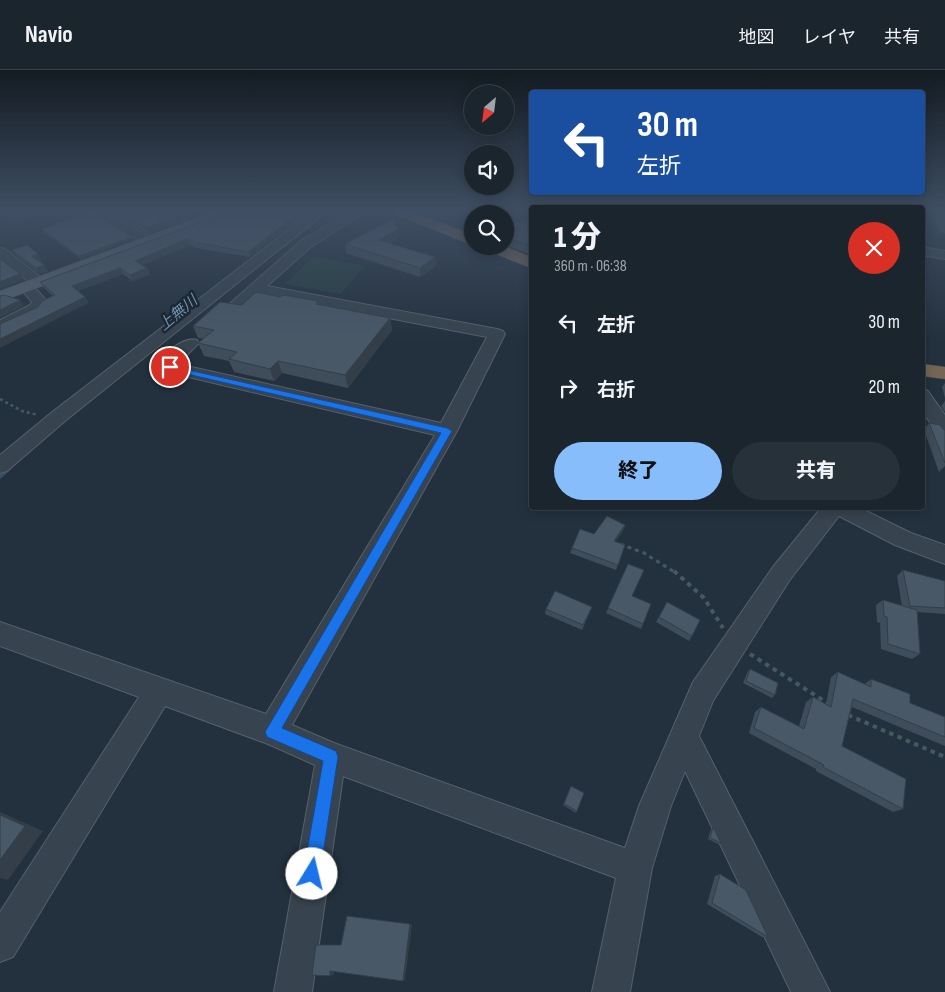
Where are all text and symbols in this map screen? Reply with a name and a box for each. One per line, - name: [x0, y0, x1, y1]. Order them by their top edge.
- text: Navio: [25, 20, 73, 49]
- text: 地図: [739, 27, 775, 48]
- text: レイヤ: [803, 27, 856, 48]
- text: 共有: [884, 27, 920, 48]
- north arrow: [464, 85, 514, 135]
- map controls: [464, 85, 514, 255]
- text: 30 m: [637, 104, 698, 147]
- icon: left: [554, 110, 619, 175]
- button: sound: [464, 145, 514, 195]
- text: 左折: [637, 153, 681, 180]
- button: search: [464, 205, 514, 255]
- text: 1 分: [554, 220, 601, 256]
- button: close: [848, 222, 900, 274]
- text: 360 m · 06:38: [554, 257, 627, 276]
- water label: 上無川: [155, 290, 203, 335]
- icon: left: [554, 309, 582, 337]
- text: 30 m: [868, 311, 900, 334]
- text: 左折: [597, 314, 635, 337]
- pin: [149, 346, 191, 388]
- icon: arrive: [156, 353, 184, 381]
- icon: right: [554, 374, 582, 402]
- text: 20 m: [868, 376, 900, 399]
- text: 右折: [597, 379, 635, 402]
- button: 終了: [554, 442, 722, 500]
- button: 共有: [732, 442, 900, 500]
- position arrow: [285, 847, 337, 899]

